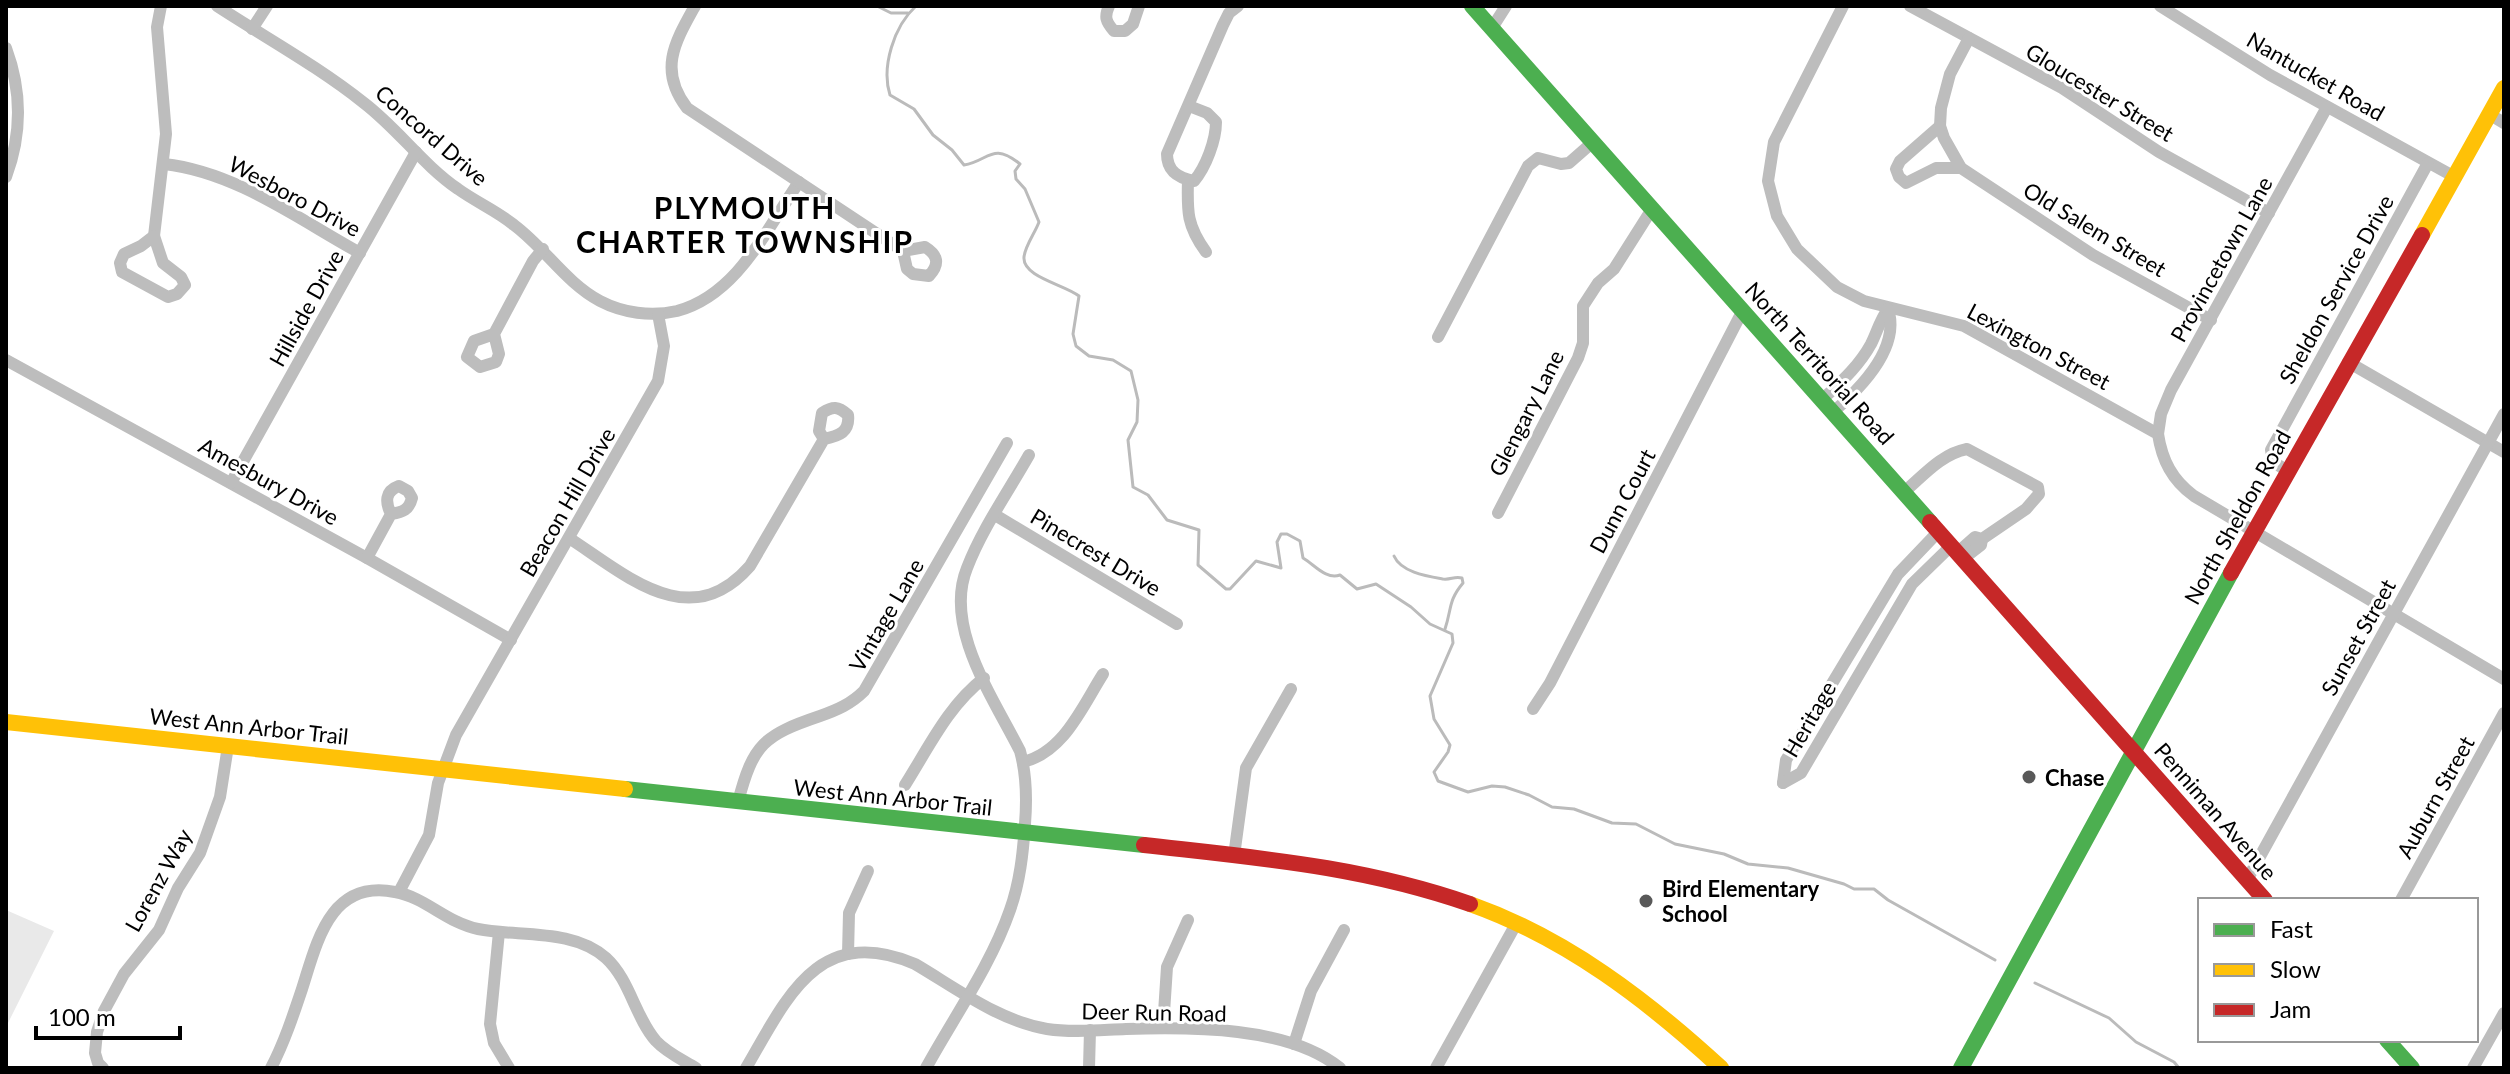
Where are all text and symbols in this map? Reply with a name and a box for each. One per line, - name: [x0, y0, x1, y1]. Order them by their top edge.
- street label: Nantucket Road: [2242, 26, 2390, 126]
- street label: Gloucester Street: [2021, 37, 2179, 147]
- street label: Concord Drive: [370, 79, 494, 191]
- street label: Wesboro Drive: [224, 150, 366, 242]
- street label: Provincetown Lane: [2164, 172, 2278, 346]
- street label: Old Salem Street: [2019, 176, 2171, 282]
- district label: PLYMOUTH CHARTER TOWNSHIP: [576, 189, 914, 259]
- street label: Sheldon Service Drive: [2273, 190, 2399, 388]
- street label: Hillside Drive: [263, 245, 349, 371]
- street label: North Territorial Road: [1740, 276, 1900, 450]
- street label: Lexington Street: [1963, 297, 2115, 395]
- street label: Glengary Lane: [1483, 345, 1569, 481]
- street label: Beacon Hill Drive: [513, 423, 621, 581]
- street label: North Sheldon Road: [2178, 425, 2296, 609]
- street label: Amesbury Drive: [194, 431, 344, 531]
- street label: Dunn Court: [1583, 444, 1661, 558]
- street label: Pinecrest Drive: [1026, 502, 1166, 602]
- street label: Vintage Lane: [843, 554, 929, 676]
- street label: Sunset Street: [2315, 574, 2401, 700]
- street label: Heritage: [1777, 676, 1841, 762]
- street label: West Ann Arbor Trail: [148, 702, 350, 750]
- street label: Auburn Street: [2390, 731, 2480, 863]
- street label: Penniman Avenue: [2149, 737, 2283, 885]
- place label: Chase: [2045, 764, 2105, 791]
- marker: Chase: [2020, 768, 2038, 786]
- street label: West Ann Arbor Trail: [792, 773, 994, 821]
- street label: Lorenz Way: [119, 823, 198, 936]
- place label: Bird Elementary School: [1662, 875, 1819, 927]
- marker: Bird Elementary School: [1637, 892, 1655, 910]
- legend: [2198, 898, 2478, 1042]
- text: Fast: [2270, 914, 2313, 943]
- text: Slow: [2270, 954, 2321, 983]
- scale bar: [36, 990, 180, 1040]
- text: Jam: [2270, 994, 2311, 1023]
- street label: Deer Run Road: [1081, 997, 1227, 1027]
- text: 100 m: [48, 1002, 116, 1031]

